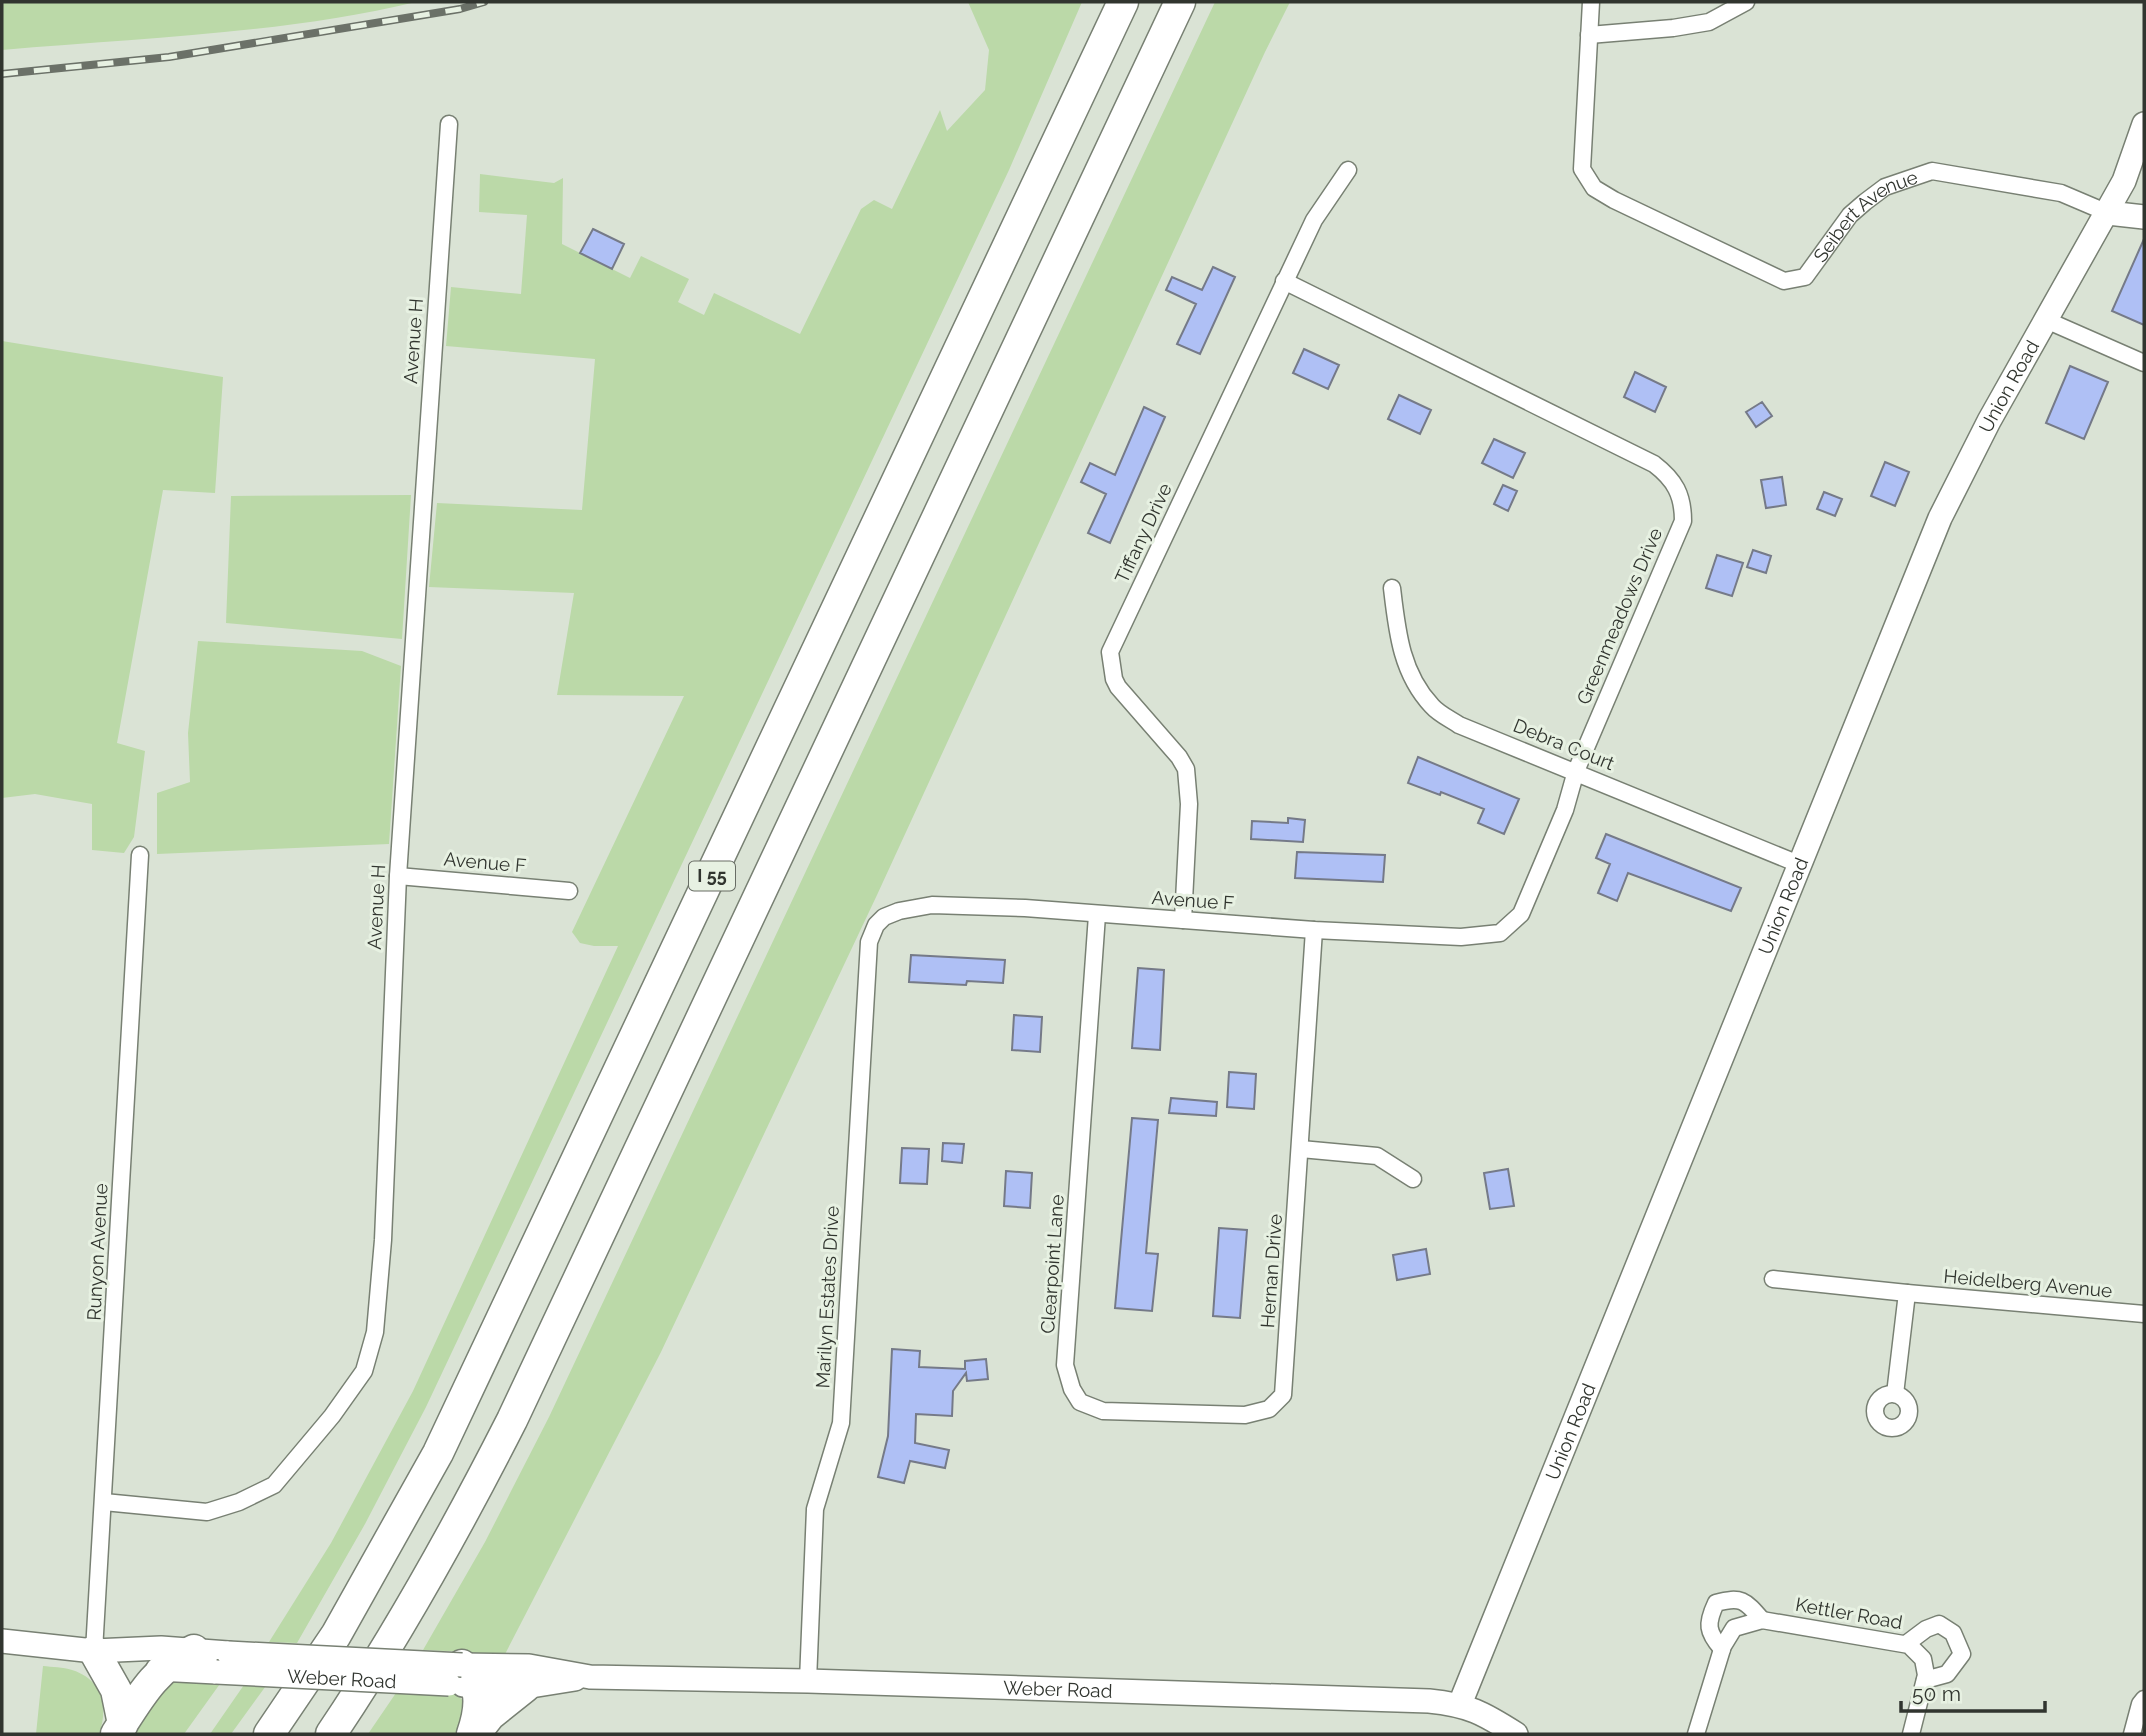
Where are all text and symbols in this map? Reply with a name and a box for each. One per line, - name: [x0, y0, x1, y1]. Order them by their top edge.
- street label: Seibert Avenue: [1809, 166, 1920, 266]
- street label: Avenue H: [399, 298, 427, 384]
- street label: Union Road: [1974, 336, 2043, 436]
- street label: Tiffany Drive: [1110, 479, 1176, 587]
- street label: Greenmeadows Drive: [1572, 524, 1666, 708]
- street label: Debra Court: [1510, 714, 1618, 774]
- street label: Avenue F: [443, 847, 527, 877]
- street label: Union Road: [1754, 854, 1812, 957]
- road number: I 55: [689, 862, 735, 890]
- street label: Avenue H: [363, 864, 389, 950]
- street label: Avenue F: [1151, 886, 1235, 914]
- street label: Runyon Avenue: [82, 1183, 112, 1321]
- street label: Clearpoint Lane: [1036, 1194, 1068, 1334]
- street label: Marilyn Estates Drive: [811, 1205, 843, 1389]
- street label: Hernan Drive: [1256, 1213, 1286, 1329]
- street label: Heidelberg Avenue: [1943, 1265, 2113, 1301]
- street label: Union Road: [1541, 1380, 1600, 1483]
- street label: Kettler Road: [1794, 1593, 1904, 1633]
- street label: Weber Road: [287, 1665, 397, 1692]
- scale bar: [1901, 1670, 2044, 1714]
- street label: Weber Road: [1003, 1676, 1113, 1702]
- text: 50 m: [1912, 1681, 1961, 1706]

